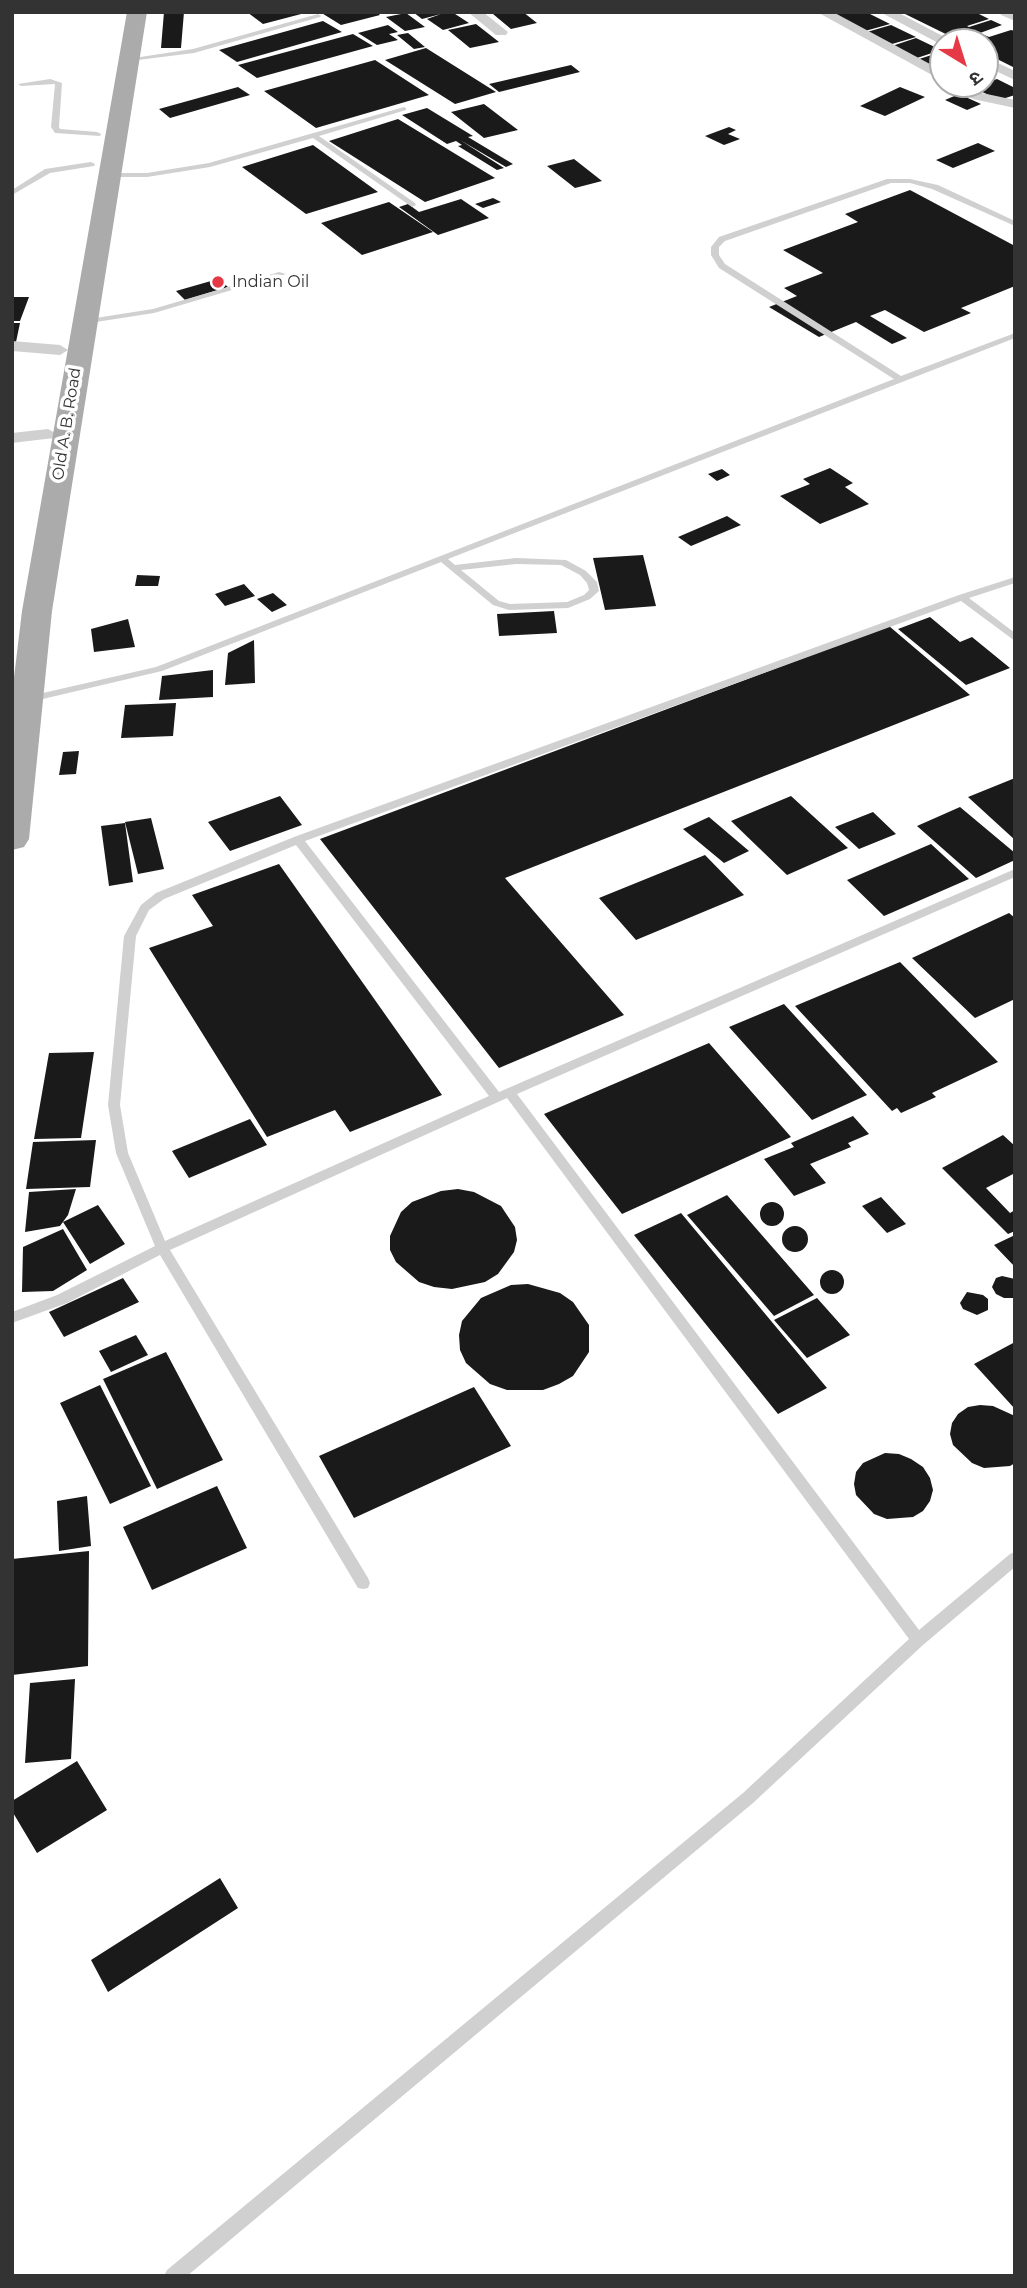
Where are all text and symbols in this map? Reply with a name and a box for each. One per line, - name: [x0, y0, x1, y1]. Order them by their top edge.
- north arrow: [929, 28, 999, 98]
- text: उ: [965, 66, 987, 91]
- place label: Indian Oil: [232, 272, 309, 292]
- marker: Indian Oil: [210, 274, 226, 290]
- street label: Old A. B. Road: [49, 366, 85, 482]

